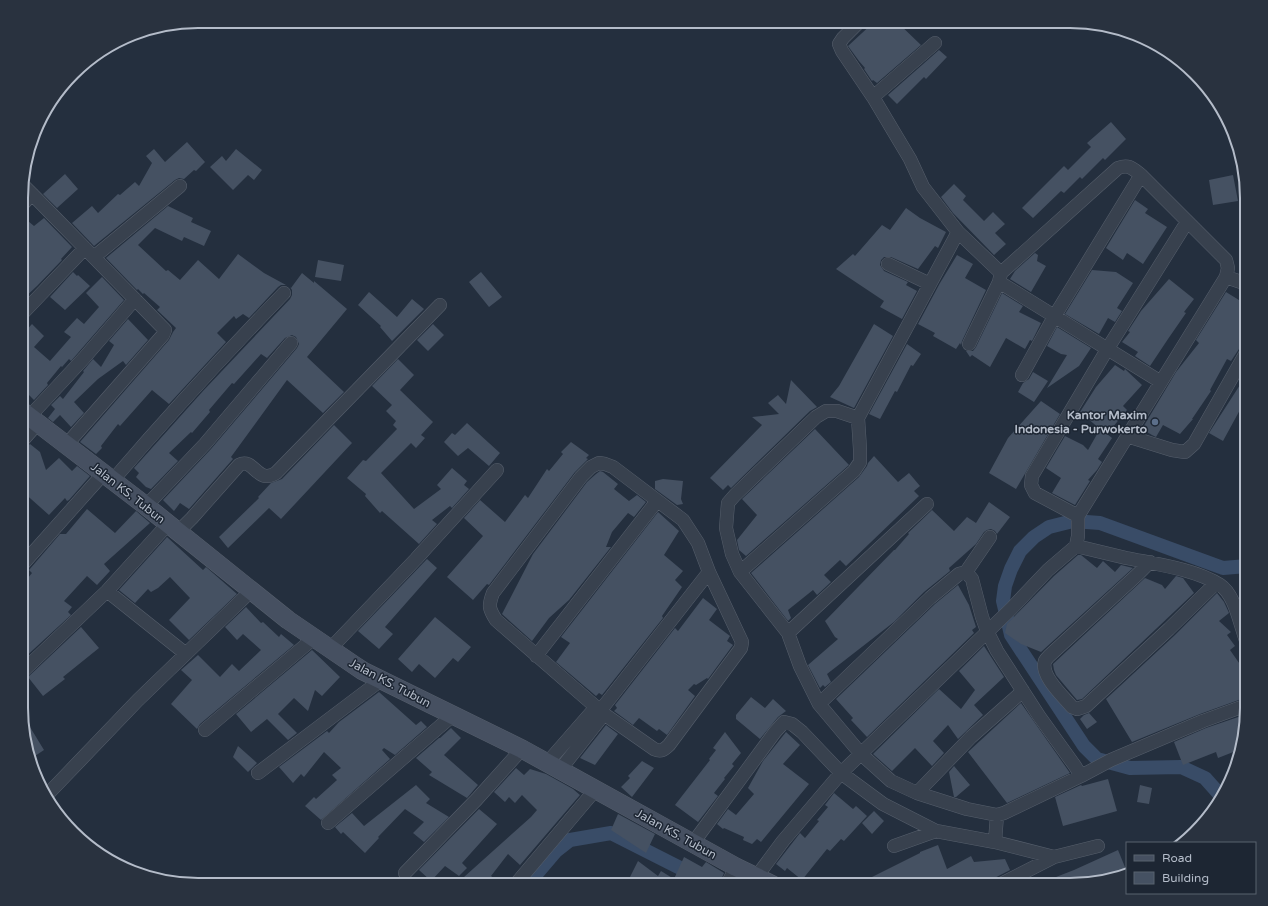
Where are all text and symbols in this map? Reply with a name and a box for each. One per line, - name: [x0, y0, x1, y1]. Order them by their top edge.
- place label: Kantor Maxim Indonesia - Purwokerto: [1015, 408, 1147, 436]
- marker: Kantor Maxim Indonesia - Purwokerto: [1150, 417, 1160, 427]
- street label: Jalan KS. Tubun: [88, 460, 168, 526]
- street label: Jalan KS. Tubun: [347, 656, 433, 710]
- street label: Jalan KS. Tubun: [633, 806, 719, 862]
- legend: [1126, 842, 1256, 894]
- text: Road: [1162, 851, 1192, 865]
- text: Building: [1162, 871, 1209, 885]

